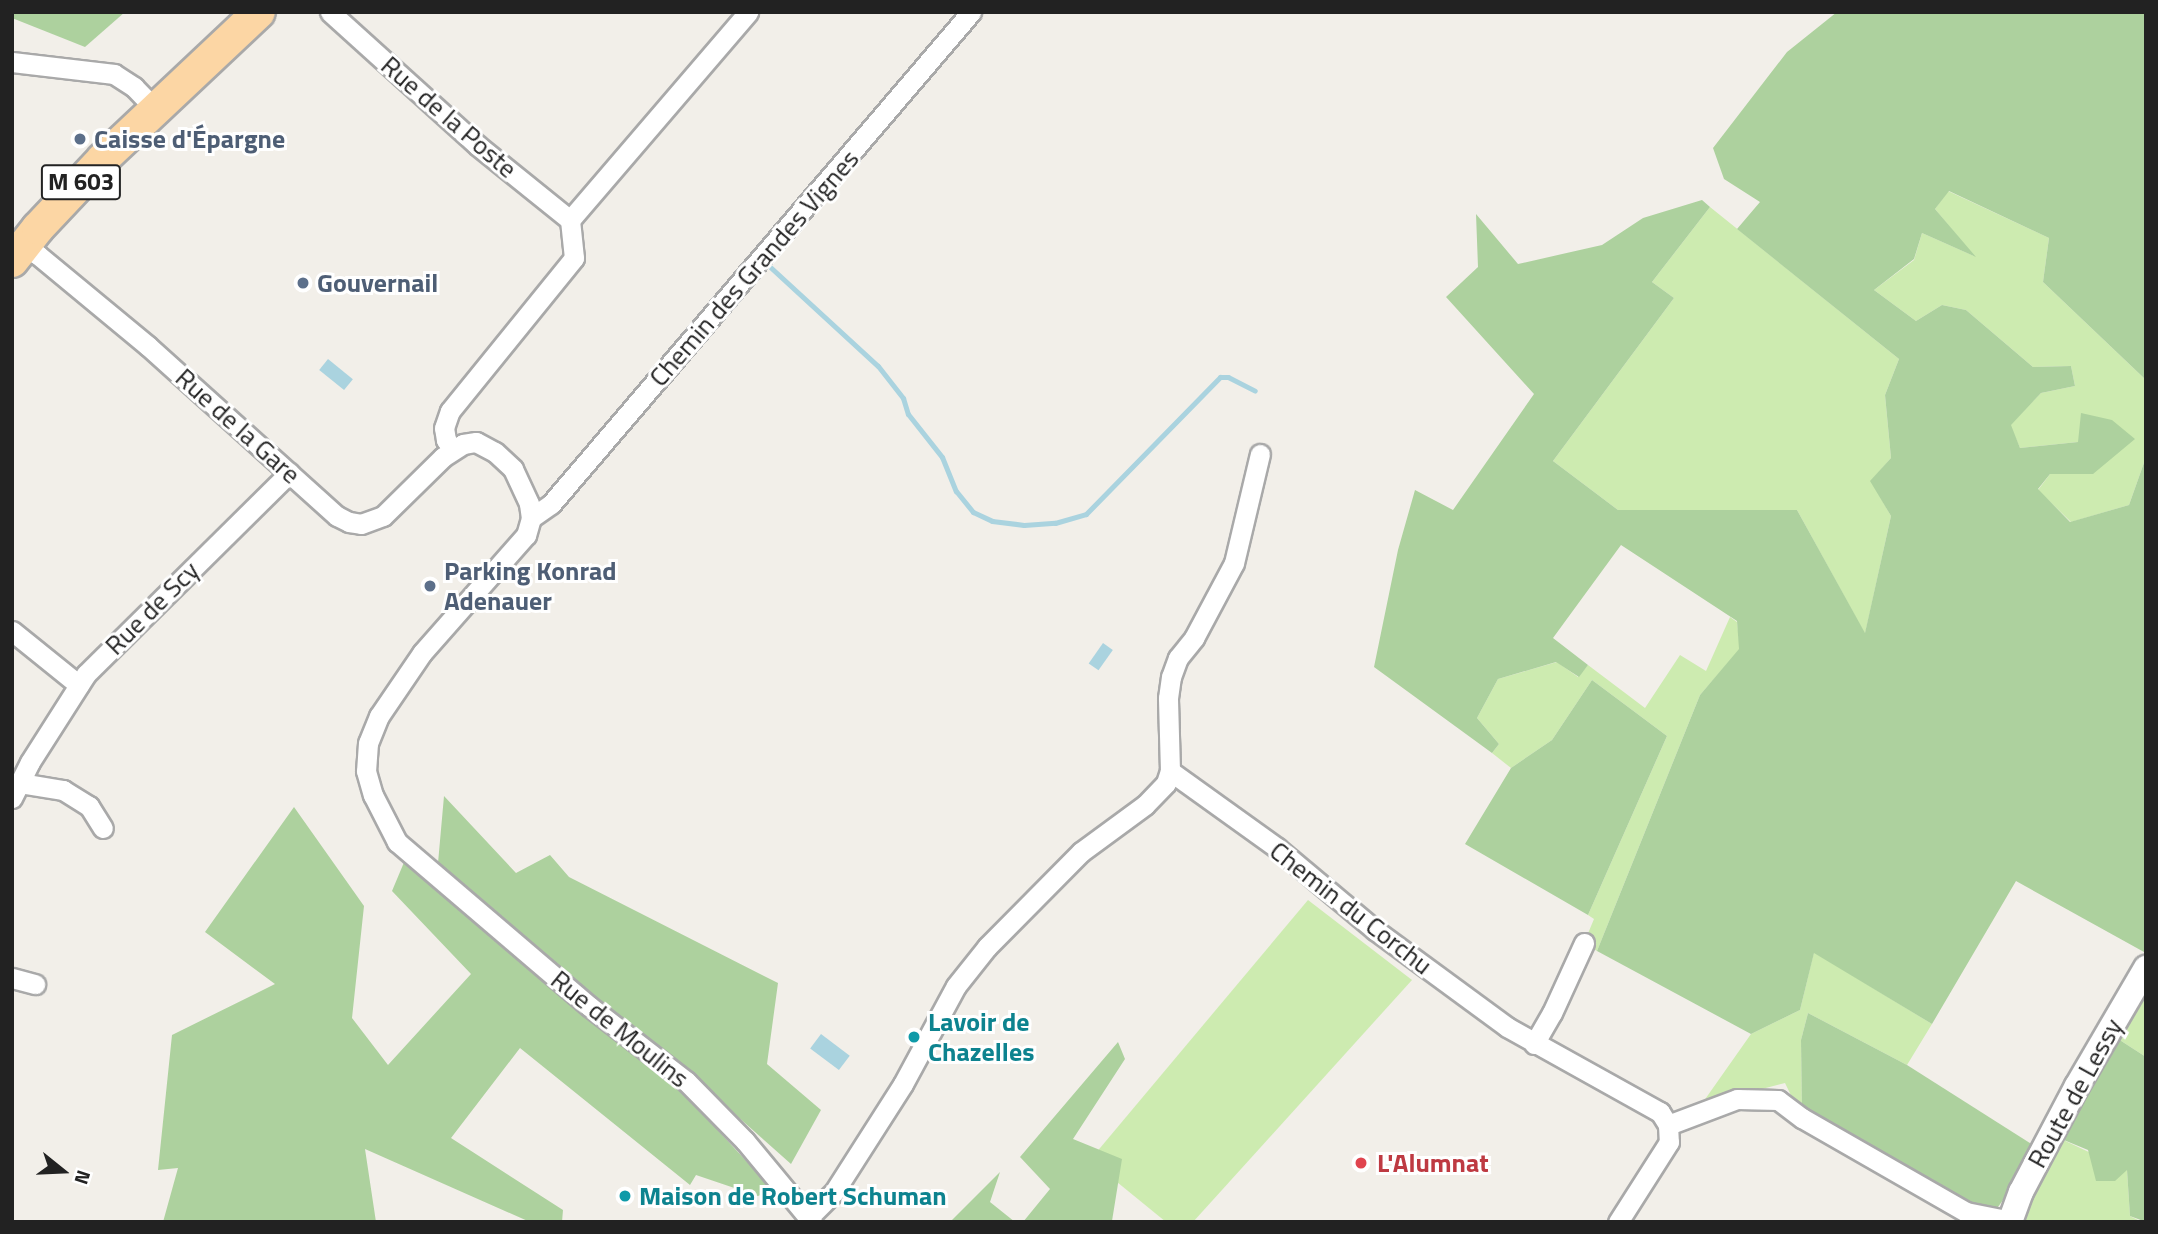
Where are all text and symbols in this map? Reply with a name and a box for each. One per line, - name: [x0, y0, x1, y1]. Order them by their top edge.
- street label: Rue de la Poste: [375, 50, 523, 184]
- place label: Caisse d'Épargne: [94, 123, 285, 155]
- marker: Caisse d'Épargne: [72, 131, 88, 147]
- street label: Chemin des Grandes Vignes: [643, 143, 865, 393]
- road number: M 603: [41, 162, 121, 202]
- place label: Gouvernail: [317, 267, 438, 299]
- marker: Gouvernail: [295, 275, 311, 291]
- street label: Rue de la Gare: [169, 362, 307, 490]
- street label: Rue de Scy: [99, 555, 205, 661]
- place label: Parking Konrad Adenauer: [444, 555, 617, 616]
- marker: Parking Konrad Adenauer: [422, 578, 438, 594]
- street label: Chemin du Corchu: [1264, 835, 1438, 981]
- street label: Rue de Moulins: [545, 964, 695, 1094]
- place label: Lavoir de Chazelles: [928, 1006, 1034, 1068]
- street label: Route de Lessy: [2021, 1013, 2129, 1173]
- marker: Lavoir de Chazelles: [906, 1029, 922, 1045]
- north arrow: [28, 1136, 98, 1206]
- place label: L'Alumnat: [1377, 1147, 1489, 1179]
- marker: L'Alumnat: [1351, 1153, 1371, 1173]
- text: N: [68, 1167, 99, 1188]
- place label: Maison de Robert Schuman: [639, 1180, 947, 1212]
- marker: Maison de Robert Schuman: [617, 1188, 633, 1204]

